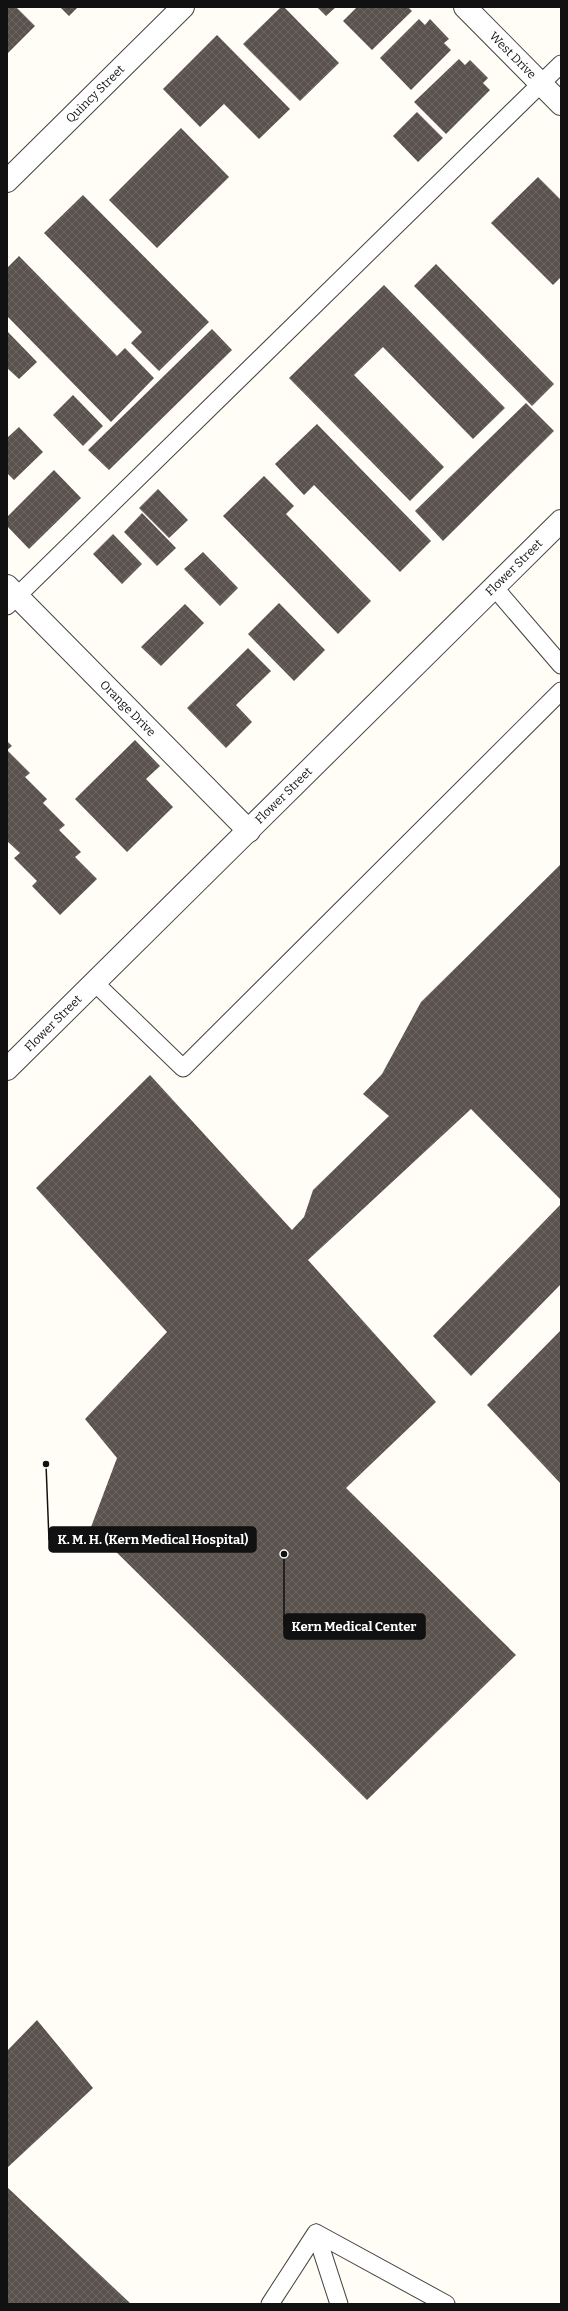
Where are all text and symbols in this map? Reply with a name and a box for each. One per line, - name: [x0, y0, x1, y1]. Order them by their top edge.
- street label: West Drive: [487, 29, 539, 82]
- street label: Quincy Street: [63, 62, 128, 126]
- street label: Flower Street: [483, 536, 546, 599]
- street label: Orange Drive: [97, 677, 159, 739]
- street label: Flower Street: [252, 764, 315, 827]
- street label: Flower Street: [22, 992, 85, 1054]
- callout: K. M. H. (Kern Medical Hospital): [49, 1527, 256, 1552]
- text: K. M. H. (Kern Medical Hospital): [58, 1532, 248, 1547]
- callout: Kern Medical Center: [284, 1614, 425, 1639]
- text: Kern Medical Center: [292, 1619, 416, 1634]

